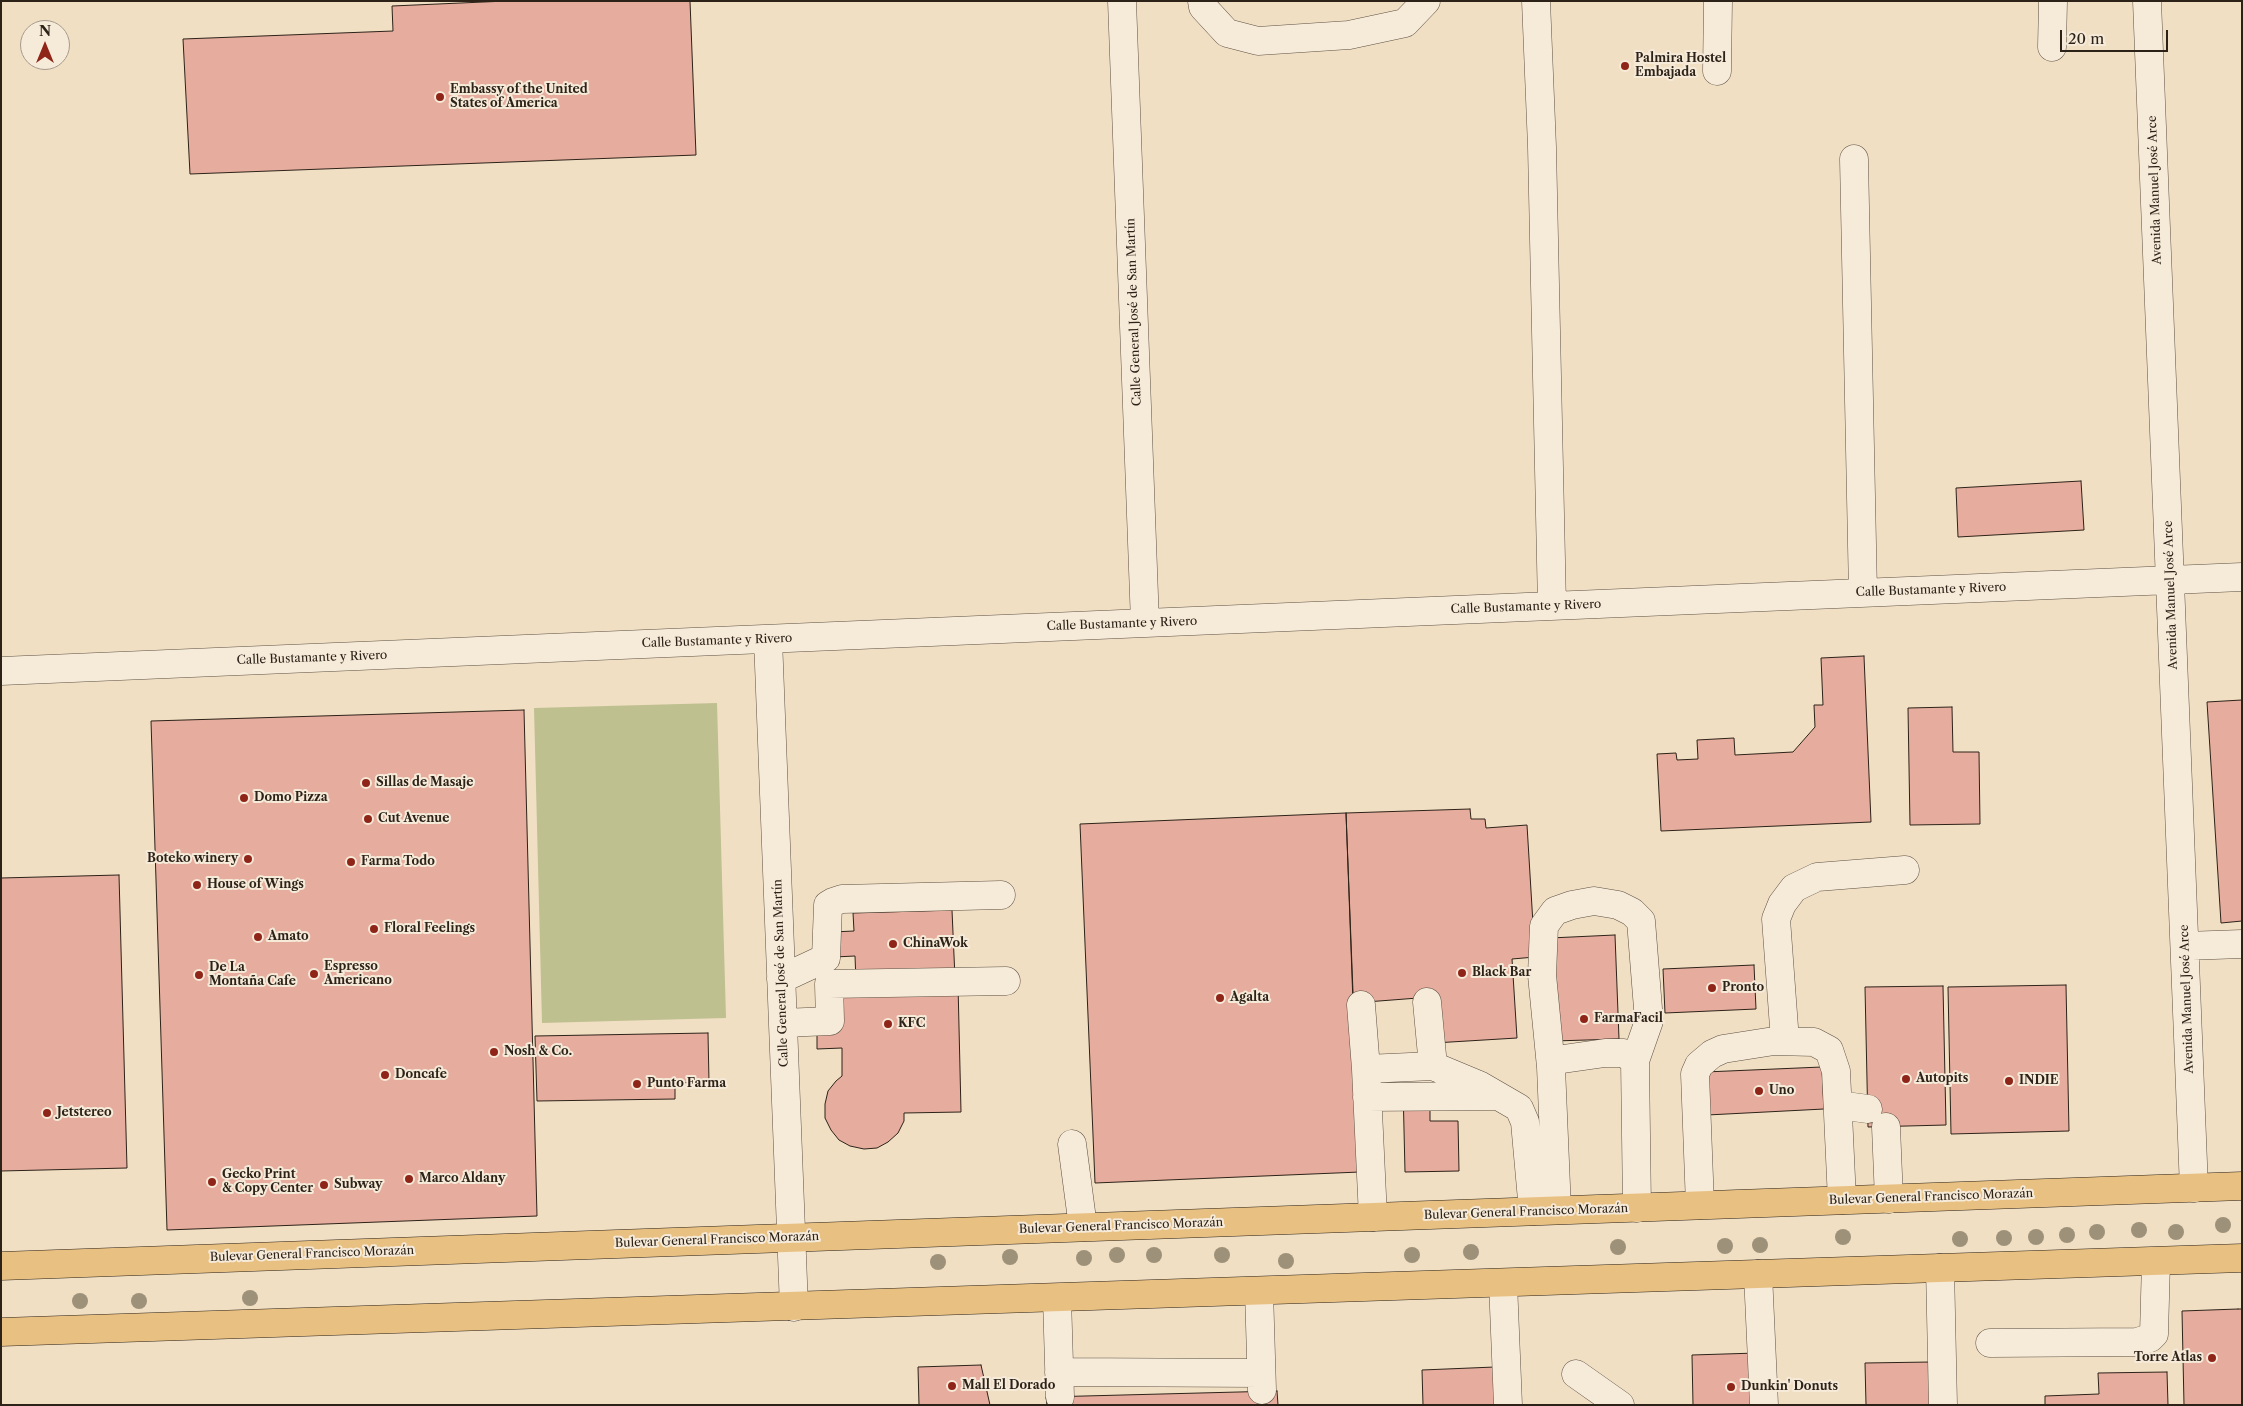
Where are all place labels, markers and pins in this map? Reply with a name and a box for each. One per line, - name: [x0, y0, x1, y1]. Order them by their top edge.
- place label: Palmira Hostel Embajada: [1635, 52, 1726, 80]
- marker: Palmira Hostel Embajada: [1619, 60, 1631, 72]
- place label: Embassy of the United States of America: [450, 83, 588, 111]
- marker: Embassy of the United States of America: [434, 91, 446, 103]
- place label: Sillas de Masaje: [376, 776, 473, 790]
- marker: Sillas de Masaje: [360, 777, 372, 789]
- place label: Domo Pizza: [254, 791, 328, 805]
- marker: Domo Pizza: [238, 792, 250, 804]
- place label: Cut Avenue: [378, 812, 449, 826]
- marker: Cut Avenue: [362, 813, 374, 825]
- place label: Boteko winery: [147, 852, 238, 866]
- marker: Boteko winery: [242, 853, 254, 865]
- place label: Farma Todo: [361, 855, 435, 869]
- marker: Farma Todo: [345, 856, 357, 868]
- place label: House of Wings: [207, 878, 304, 892]
- marker: House of Wings: [191, 879, 203, 891]
- place label: Floral Feelings: [384, 922, 475, 936]
- marker: Floral Feelings: [368, 923, 380, 935]
- place label: Amato: [268, 930, 309, 944]
- marker: Amato: [252, 931, 264, 943]
- place label: ChinaWok: [903, 937, 968, 951]
- marker: ChinaWok: [887, 938, 899, 950]
- place label: Espresso Americano: [324, 960, 392, 988]
- place label: De La Montaña Cafe: [209, 961, 296, 989]
- place label: Black Bar: [1472, 966, 1531, 980]
- marker: Black Bar: [1456, 967, 1468, 979]
- marker: Espresso Americano: [308, 968, 320, 980]
- marker: De La Montaña Cafe: [193, 969, 205, 981]
- place label: Pronto: [1722, 981, 1764, 995]
- marker: Pronto: [1706, 982, 1718, 994]
- place label: Agalta: [1230, 991, 1269, 1005]
- marker: Agalta: [1214, 992, 1226, 1004]
- place label: FarmaFacil: [1594, 1012, 1663, 1026]
- marker: FarmaFacil: [1578, 1013, 1590, 1025]
- place label: KFC: [898, 1017, 925, 1031]
- marker: KFC: [882, 1018, 894, 1030]
- place label: Nosh & Co.: [504, 1045, 572, 1059]
- marker: Nosh & Co.: [488, 1046, 500, 1058]
- place label: Doncafe: [395, 1068, 447, 1082]
- marker: Doncafe: [379, 1069, 391, 1081]
- place label: Autopits: [1916, 1072, 1968, 1086]
- marker: Autopits: [1900, 1073, 1912, 1085]
- place label: INDIE: [2019, 1074, 2058, 1088]
- marker: INDIE: [2003, 1075, 2015, 1087]
- place label: Punto Farma: [647, 1077, 726, 1091]
- marker: Punto Farma: [631, 1078, 643, 1090]
- place label: Uno: [1769, 1084, 1794, 1098]
- marker: Uno: [1753, 1085, 1765, 1097]
- place label: Jetstereo: [57, 1106, 112, 1120]
- marker: Jetstereo: [41, 1107, 53, 1119]
- place label: Gecko Print & Copy Center: [222, 1168, 313, 1196]
- place label: Marco Aldany: [419, 1172, 505, 1186]
- marker: Marco Aldany: [403, 1173, 415, 1185]
- marker: Gecko Print & Copy Center: [206, 1176, 218, 1188]
- place label: Subway: [334, 1178, 382, 1192]
- marker: Subway: [318, 1179, 330, 1191]
- place label: Torre Atlas: [2134, 1351, 2202, 1365]
- marker: Torre Atlas: [2206, 1352, 2218, 1364]
- place label: Mall El Dorado: [962, 1379, 1055, 1393]
- marker: Mall El Dorado: [946, 1380, 958, 1392]
- place label: Dunkin' Donuts: [1741, 1380, 1838, 1394]
- marker: Dunkin' Donuts: [1725, 1381, 1737, 1393]

